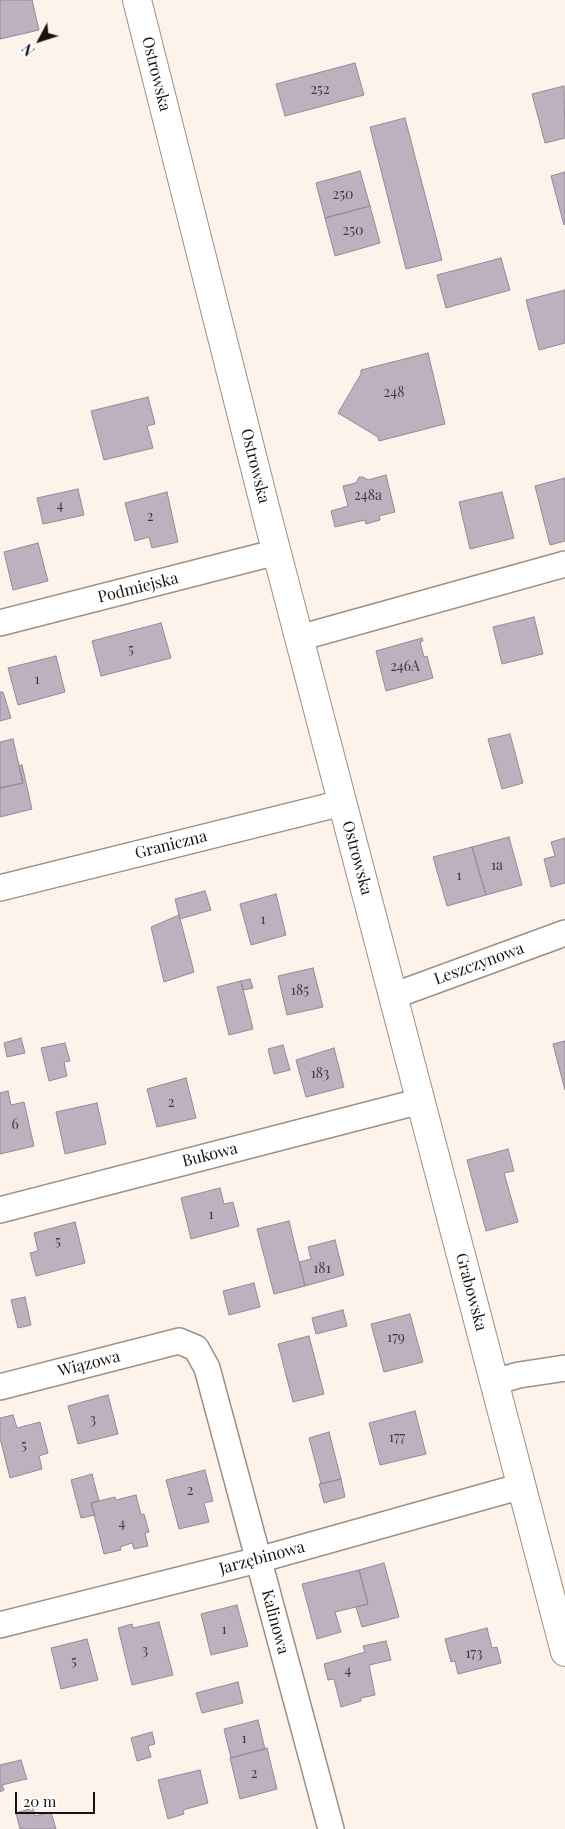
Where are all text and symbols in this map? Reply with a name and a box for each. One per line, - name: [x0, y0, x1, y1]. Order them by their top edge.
- north arrow: [15, 15, 65, 65]
- street label: Ostrowska: [137, 35, 175, 113]
- text: N: [18, 40, 39, 60]
- house number: 252: [310, 82, 330, 98]
- house number: 250: [333, 187, 353, 203]
- house number: 250: [343, 223, 363, 239]
- house number: 248: [384, 385, 404, 401]
- street label: Ostrowska: [236, 427, 274, 505]
- house number: 248a: [354, 488, 382, 504]
- house number: 4: [57, 498, 63, 514]
- house number: 2: [147, 509, 153, 525]
- street label: Podmiejska: [96, 569, 180, 607]
- house number: 5: [128, 642, 134, 658]
- house number: 246A: [390, 659, 420, 675]
- house number: 1: [34, 672, 40, 688]
- street label: Ostrowska: [338, 819, 376, 897]
- street label: Graniczna: [133, 827, 209, 863]
- house number: 1a: [491, 858, 503, 874]
- house number: 1: [456, 868, 462, 884]
- house number: 1: [260, 912, 266, 928]
- street label: Leszczynowa: [431, 939, 527, 989]
- house number: 185: [291, 983, 309, 999]
- house number: 183: [311, 1066, 329, 1082]
- house number: 2: [168, 1095, 174, 1111]
- house number: 6: [11, 1117, 19, 1133]
- street label: Bukowa: [180, 1139, 240, 1171]
- house number: 1: [208, 1207, 214, 1223]
- house number: 5: [55, 1234, 61, 1250]
- street label: Grabowska: [451, 1251, 491, 1333]
- house number: 181: [313, 1261, 331, 1277]
- house number: 179: [387, 1330, 405, 1346]
- street label: Wiązowa: [56, 1347, 122, 1381]
- house number: 3: [90, 1412, 96, 1428]
- house number: 177: [389, 1430, 405, 1446]
- house number: 5: [21, 1438, 27, 1454]
- house number: 2: [187, 1483, 193, 1499]
- house number: 4: [119, 1516, 125, 1532]
- street label: Jarzębinowa: [217, 1537, 307, 1579]
- street label: Kalinowa: [257, 1588, 293, 1656]
- house number: 1: [221, 1622, 227, 1638]
- house number: 3: [142, 1643, 148, 1659]
- house number: 173: [465, 1646, 483, 1662]
- house number: 5: [71, 1654, 77, 1670]
- house number: 4: [345, 1663, 351, 1679]
- house number: 1: [241, 1731, 247, 1747]
- house number: 2: [251, 1766, 257, 1782]
- scale bar: [18, 1782, 98, 1814]
- text: 20 m: [23, 1791, 56, 1811]

